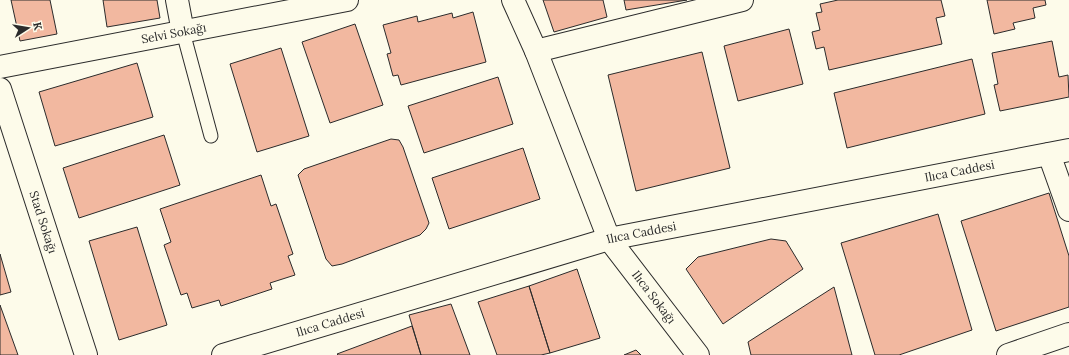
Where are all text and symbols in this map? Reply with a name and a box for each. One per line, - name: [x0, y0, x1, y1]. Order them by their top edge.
- north arrow: [8, 8, 48, 48]
- street label: Selvi Sokağı: [140, 19, 207, 47]
- text: K: [30, 21, 45, 31]
- street label: Ilıca Caddesi: [923, 157, 996, 185]
- street label: Stad Sokağı: [26, 189, 61, 255]
- street label: Ilıca Caddesi: [604, 218, 677, 246]
- street label: Ilıca Sokağı: [629, 267, 679, 327]
- street label: Ilıca Caddesi: [294, 305, 366, 340]

